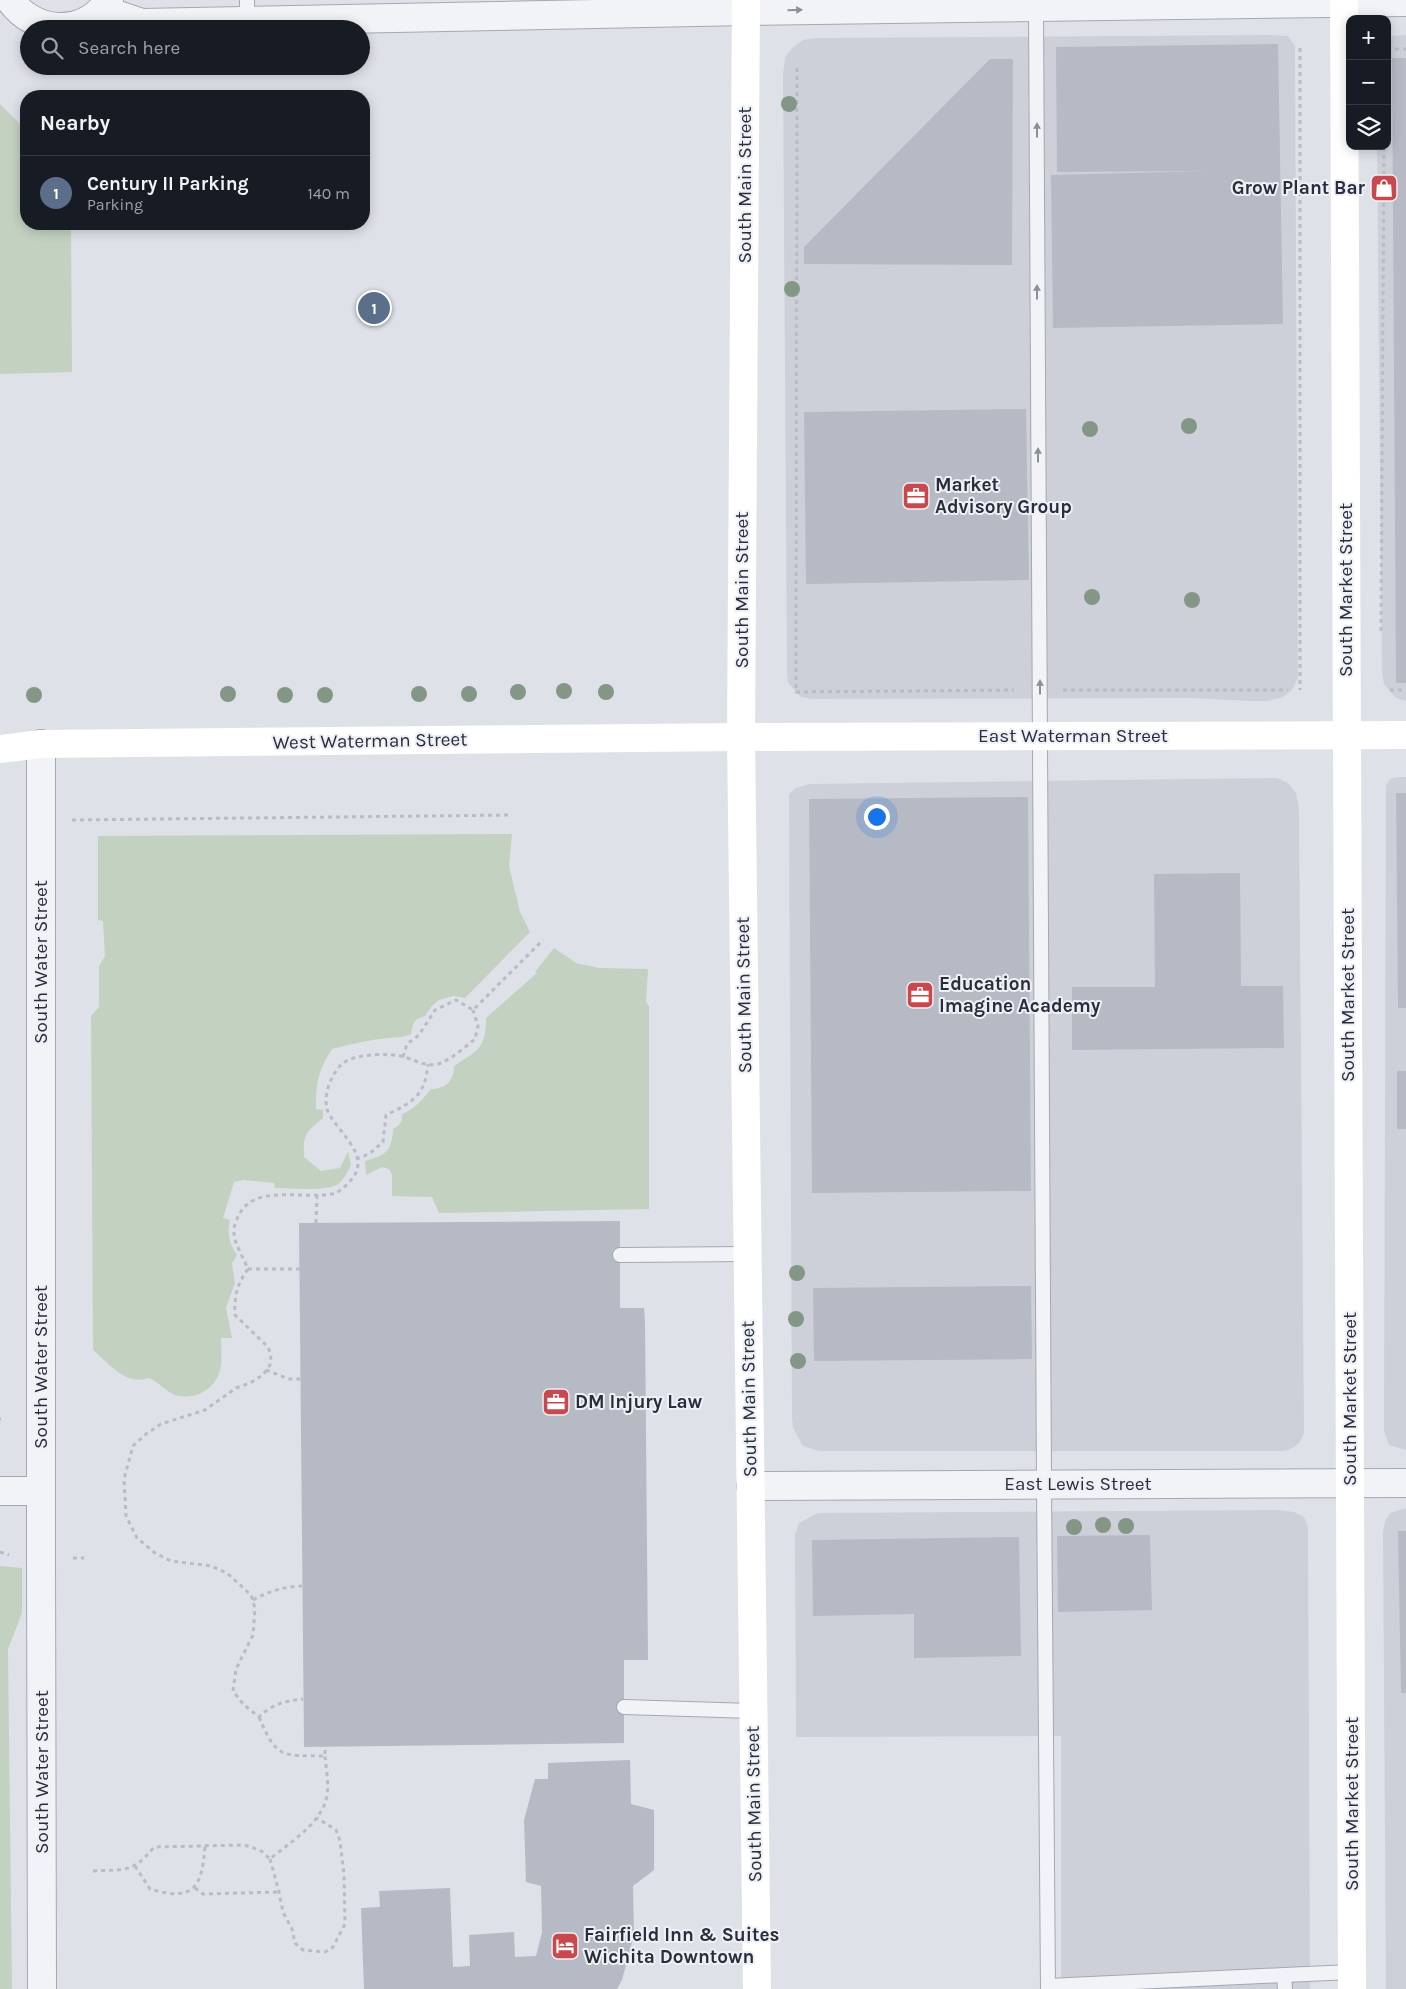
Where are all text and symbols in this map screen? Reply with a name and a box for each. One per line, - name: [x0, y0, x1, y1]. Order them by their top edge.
- one-way arrow: [788, 6, 804, 14]
- map controls: [1346, 15, 1391, 150]
- button: +: [1346, 15, 1391, 60]
- search box: [20, 20, 370, 75]
- icon: search: [38, 34, 66, 62]
- text: Search here: [78, 37, 180, 59]
- button: −: [1346, 60, 1391, 105]
- button: layers: [1346, 105, 1391, 150]
- street label: South Main Street: [734, 107, 756, 263]
- text: Nearby: [40, 111, 110, 135]
- one-way arrow: [1032, 122, 1040, 138]
- text: Century II Parking: [87, 173, 249, 195]
- shop icon: Grow Plant Bar: [1369, 173, 1399, 203]
- place label: Grow Plant Bar: [1232, 177, 1366, 199]
- text: 1: [53, 184, 59, 203]
- text: 140 m: [308, 184, 350, 203]
- text: Parking: [87, 195, 143, 214]
- one-way arrow: [1033, 284, 1041, 300]
- pin: 1: [358, 289, 390, 327]
- one-way arrow: [1034, 447, 1042, 463]
- place label: Market Advisory Group: [935, 474, 1072, 518]
- office icon: Market Advisory Group: [901, 481, 931, 511]
- street label: South Market Street: [1335, 503, 1357, 677]
- street label: South Main Street: [731, 512, 753, 668]
- one-way arrow: [1036, 679, 1044, 695]
- street label: East Waterman Street: [978, 725, 1168, 747]
- street label: West Waterman Street: [272, 728, 468, 754]
- your location: [864, 804, 890, 830]
- street label: South Water Street: [30, 880, 52, 1044]
- street label: South Market Street: [1337, 908, 1359, 1082]
- street label: South Main Street: [732, 916, 756, 1074]
- place label: Education Imagine Academy: [939, 973, 1101, 1017]
- office icon: Education Imagine Academy: [905, 980, 935, 1010]
- street label: South Water Street: [30, 1285, 52, 1449]
- street label: South Market Street: [1339, 1312, 1361, 1486]
- street label: South Main Street: [737, 1320, 761, 1478]
- office icon: DM Injury Law: [541, 1387, 571, 1417]
- place label: DM Injury Law: [575, 1391, 703, 1413]
- street label: East Lewis Street: [1004, 1473, 1152, 1495]
- street label: South Water Street: [31, 1690, 53, 1854]
- street label: South Market Street: [1341, 1717, 1363, 1891]
- street label: South Main Street: [742, 1725, 766, 1883]
- place label: Fairfield Inn & Suites Wichita Downtown: [584, 1924, 780, 1968]
- hotel icon: Fairfield Inn & Suites Wichita Downtown: [550, 1931, 580, 1961]

